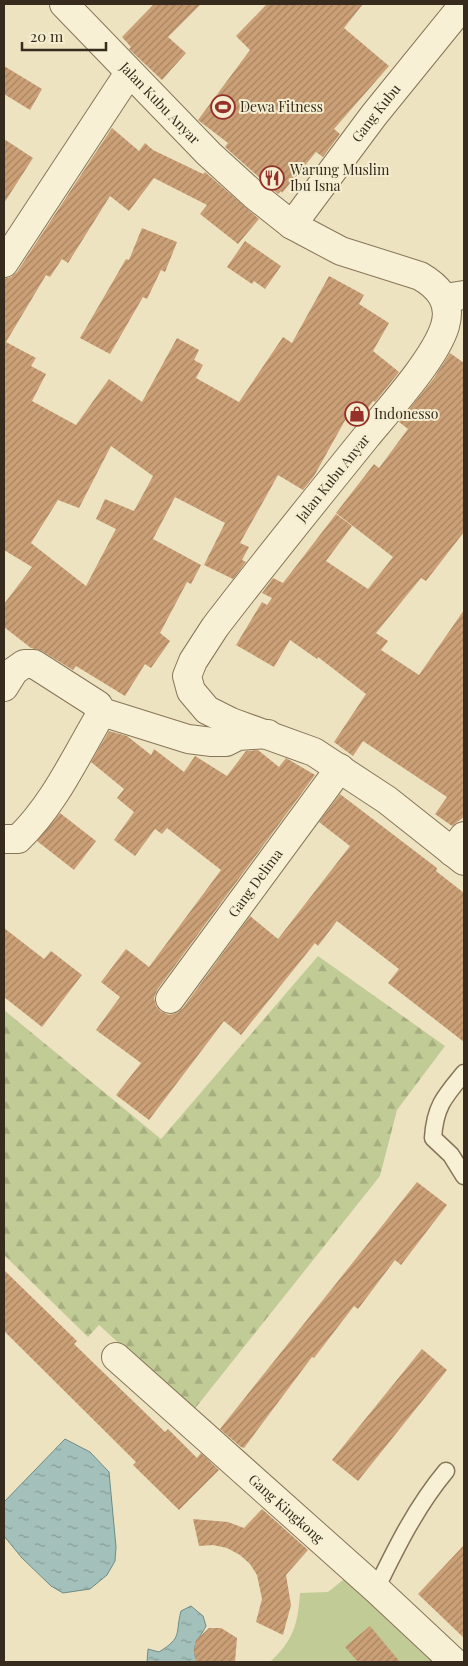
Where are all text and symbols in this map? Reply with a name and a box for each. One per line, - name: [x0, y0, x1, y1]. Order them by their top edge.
- scale bar: [22, 20, 106, 52]
- text: 20 m: [30, 26, 64, 46]
- street label: Jalan Kubu Anyar: [115, 57, 205, 149]
- street label: Gang Kubu: [347, 80, 405, 146]
- sports icon: Dewa Fitness: [210, 94, 236, 120]
- place label: Dewa Fitness: [240, 97, 323, 116]
- place label: Warung Muslim Ibu Isna: [289, 160, 390, 195]
- restaurant icon: Warung Muslim Ibu Isna: [259, 165, 285, 191]
- shop icon: Indonesso: [344, 401, 370, 427]
- place label: Indonesso: [374, 404, 439, 423]
- street label: Jalan Kubu Anyar: [291, 429, 374, 526]
- street label: Gang Delima: [223, 845, 287, 921]
- street label: Gang Kingkong: [245, 1470, 329, 1548]

